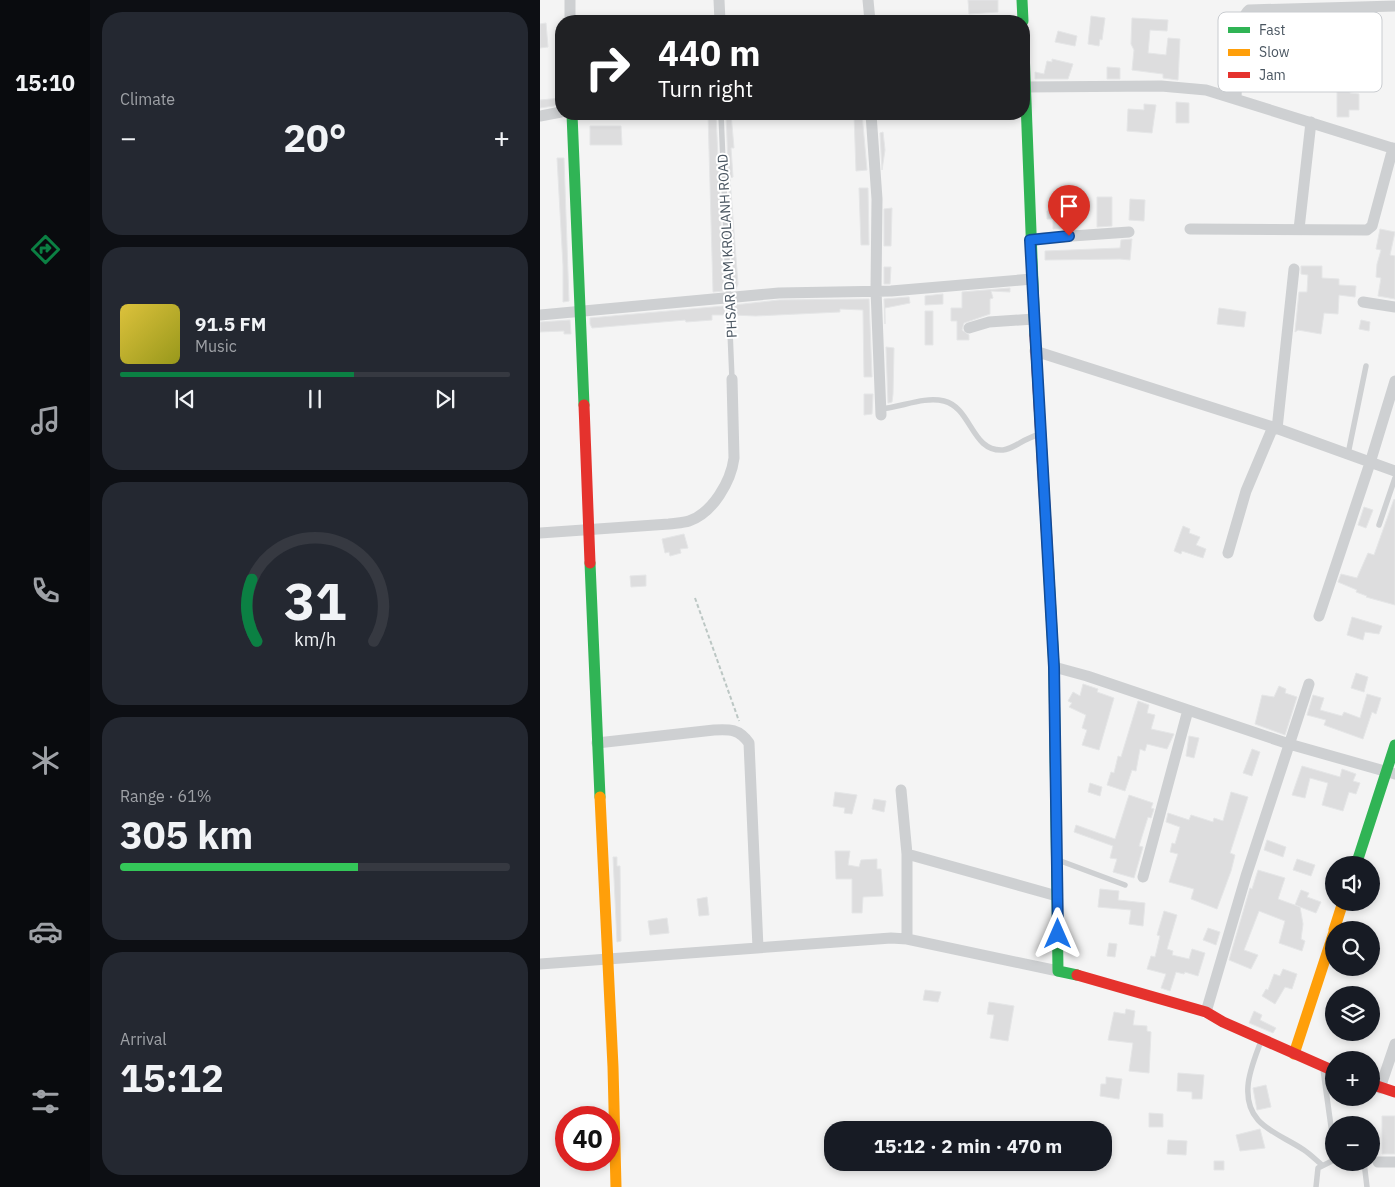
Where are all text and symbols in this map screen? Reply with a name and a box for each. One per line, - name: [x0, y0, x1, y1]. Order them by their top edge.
- legend: [1218, 12, 1382, 92]
- text: Fast: [1259, 21, 1285, 39]
- text: 440 m: [658, 30, 761, 76]
- icon: right: [575, 35, 640, 100]
- text: Slow: [1259, 43, 1290, 61]
- text: Jam: [1259, 66, 1286, 84]
- text: 15:10: [15, 68, 75, 97]
- text: Turn right: [658, 74, 753, 103]
- text: Climate: [120, 89, 175, 109]
- text: 20°: [283, 113, 347, 162]
- text: −: [120, 119, 137, 156]
- text: +: [493, 119, 510, 156]
- street label: PHSAR DAM KROLANH ROAD: [713, 153, 741, 339]
- pin: [1048, 185, 1090, 236]
- icon: arrive: [1055, 192, 1083, 220]
- icon: directions: [28, 232, 63, 267]
- text: 91.5 FM: [195, 312, 266, 336]
- text: Music: [195, 336, 237, 356]
- icon: previous: [171, 385, 199, 413]
- icon: pause: [301, 385, 329, 413]
- icon: next: [431, 385, 459, 413]
- icon: music: [28, 403, 63, 438]
- text: 31: [284, 567, 346, 634]
- icon: phone: [28, 573, 63, 608]
- text: km/h: [294, 628, 336, 651]
- icon: climate: [28, 743, 63, 778]
- text: Range · 61%: [120, 786, 212, 806]
- text: 305 km: [120, 810, 253, 859]
- map controls: [1325, 856, 1380, 1171]
- button: sound: [1325, 856, 1380, 911]
- position arrow: [1031, 907, 1083, 959]
- icon: car: [28, 914, 63, 949]
- button: search: [1325, 921, 1380, 976]
- button: layers: [1325, 986, 1380, 1041]
- text: Arrival: [120, 1029, 167, 1049]
- button: +: [1325, 1051, 1380, 1106]
- text: 15:12: [120, 1053, 224, 1102]
- icon: filters: [28, 1084, 63, 1119]
- speed limit sign: 40: [555, 1106, 620, 1171]
- button: −: [1325, 1116, 1380, 1171]
- text: 15:12 · 2 min · 470 m: [874, 1134, 1062, 1158]

